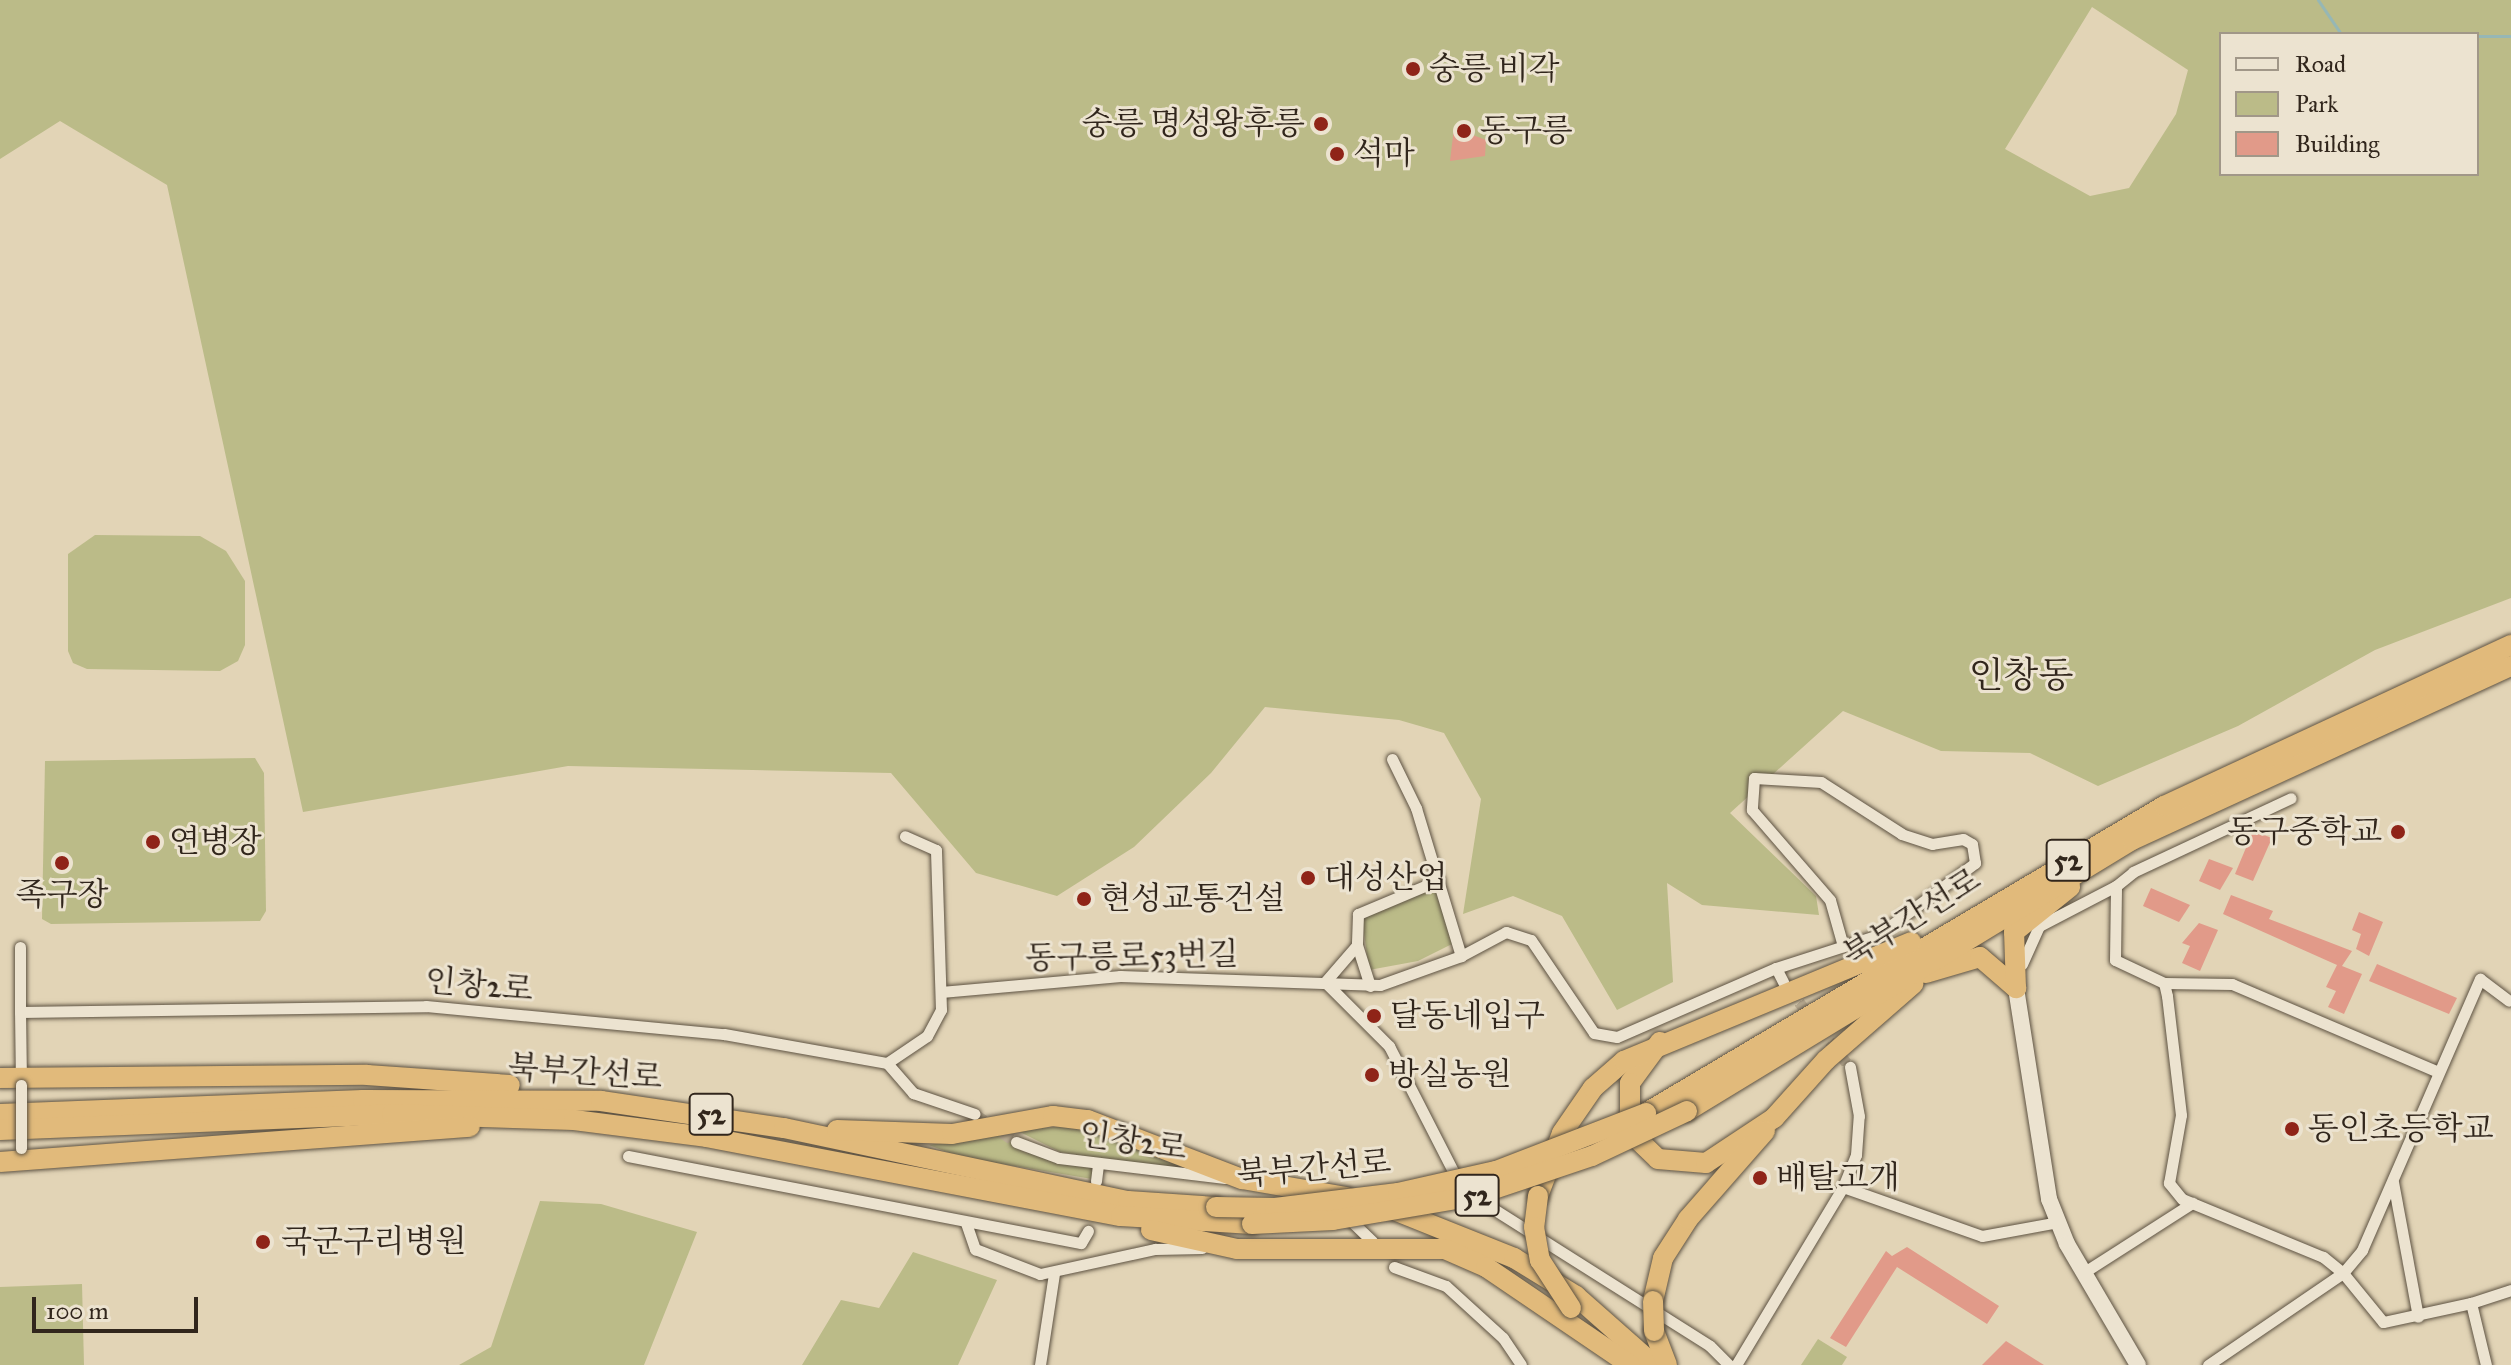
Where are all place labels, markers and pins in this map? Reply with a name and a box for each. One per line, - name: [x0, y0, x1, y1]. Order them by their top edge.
- place label: 숭릉 비각: [1429, 50, 1560, 88]
- marker: 숭릉 비각: [1404, 60, 1422, 78]
- place label: 숭릉 명성왕후릉: [1082, 105, 1305, 143]
- place label: 동구릉: [1480, 112, 1573, 150]
- marker: 숭릉 명성왕후릉: [1312, 115, 1330, 133]
- marker: 동구릉: [1455, 122, 1473, 140]
- place label: 석마: [1353, 135, 1415, 173]
- marker: 석마: [1328, 145, 1346, 163]
- place label: 동구중학교: [2227, 813, 2382, 851]
- place label: 연병장: [169, 823, 262, 861]
- marker: 동구중학교: [2389, 823, 2407, 841]
- marker: 연병장: [144, 833, 162, 851]
- marker: 족구장: [53, 854, 71, 872]
- place label: 대성산업: [1324, 859, 1448, 897]
- marker: 대성산업: [1299, 869, 1317, 887]
- place label: 족구장: [16, 876, 108, 914]
- place label: 현성교통건설: [1100, 880, 1285, 918]
- marker: 현성교통건설: [1075, 890, 1093, 908]
- place label: 달동네입구: [1390, 997, 1545, 1035]
- marker: 달동네입구: [1365, 1007, 1383, 1025]
- place label: 방실농원: [1388, 1056, 1512, 1094]
- marker: 방실농원: [1363, 1066, 1381, 1084]
- place label: 동인초등학교: [2308, 1110, 2493, 1148]
- marker: 동인초등학교: [2283, 1120, 2301, 1138]
- place label: 배탈고개: [1776, 1159, 1900, 1197]
- marker: 배탈고개: [1751, 1169, 1769, 1187]
- place label: 국군구리병원: [281, 1223, 466, 1261]
- marker: 국군구리병원: [252, 1231, 274, 1253]

